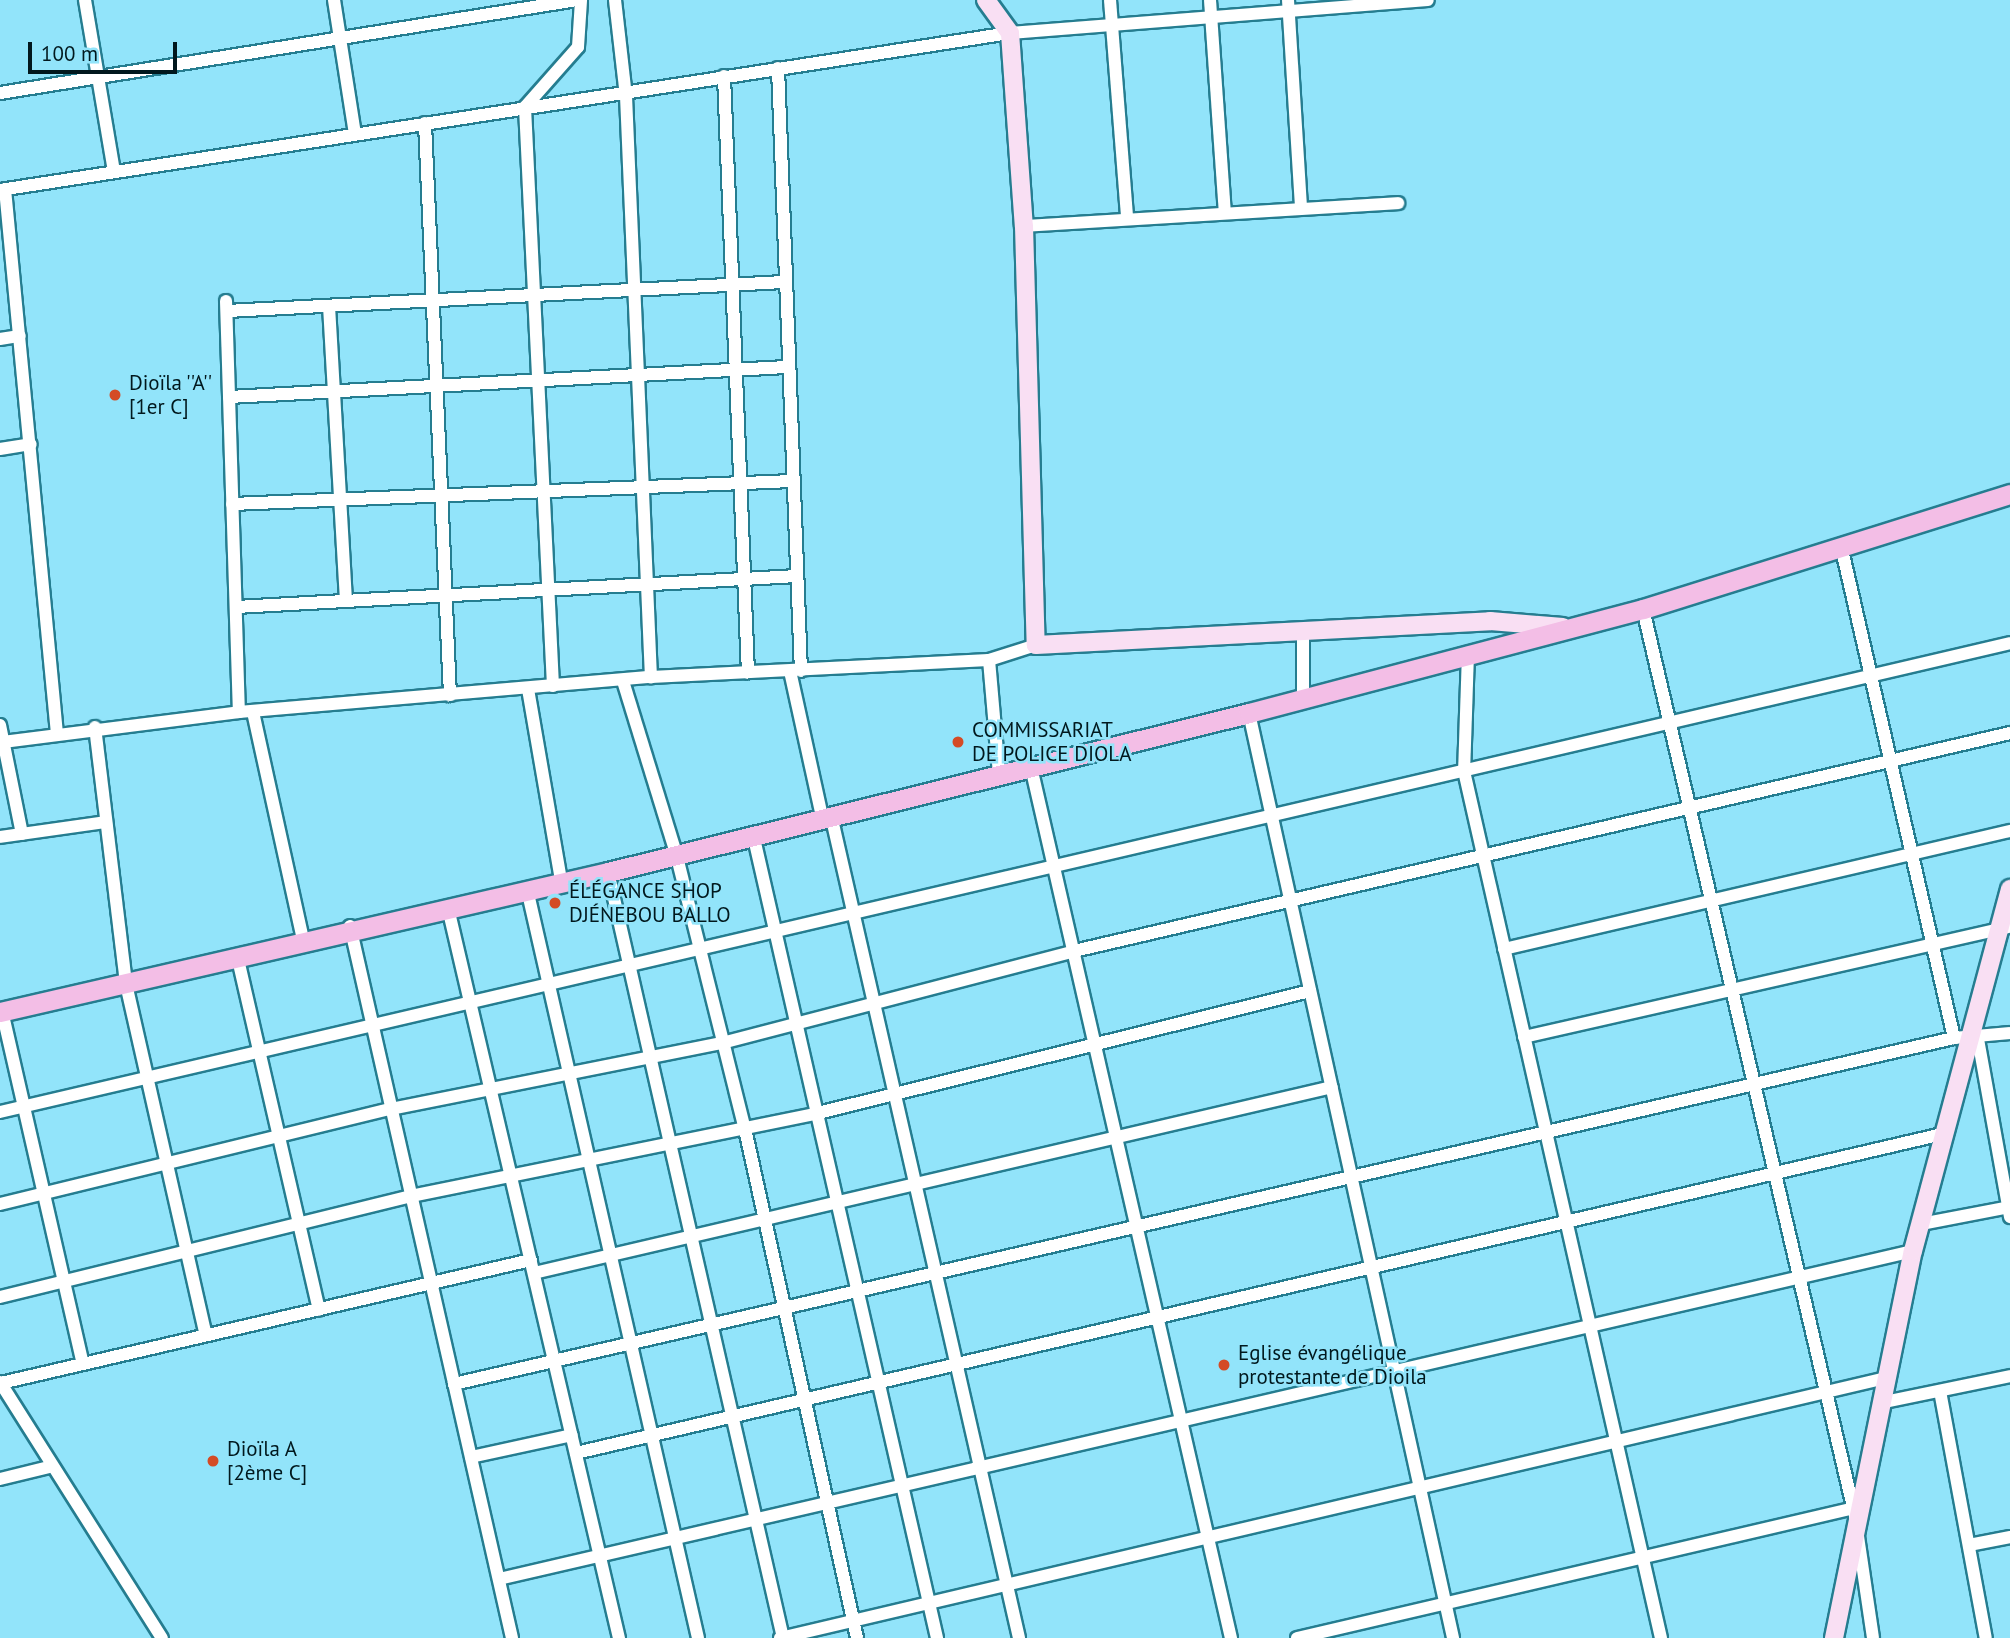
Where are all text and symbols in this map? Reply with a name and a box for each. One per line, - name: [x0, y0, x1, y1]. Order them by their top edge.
- scale bar: [32, 28, 180, 72]
- text: 100 m: [41, 40, 98, 67]
- place label: Dioïla ''A'' [1er C]: [129, 370, 214, 420]
- marker: Dioïla ''A'' [1er C]: [107, 387, 123, 403]
- place label: COMMISSARIAT DE POLICE DIOLA: [972, 717, 1132, 767]
- marker: COMMISSARIAT DE POLICE DIOLA: [950, 734, 966, 750]
- place label: ÉLÉGANCE SHOP DJÉNEBOU BALLO: [569, 878, 731, 928]
- marker: ÉLÉGANCE SHOP DJÉNEBOU BALLO: [547, 895, 563, 911]
- place label: Eglise évangélique protestante de Dioila: [1238, 1340, 1427, 1390]
- marker: Eglise évangélique protestante de Dioila: [1216, 1357, 1232, 1373]
- place label: Dioïla A [2ème C]: [227, 1436, 307, 1486]
- marker: Dioïla A [2ème C]: [205, 1453, 221, 1469]

